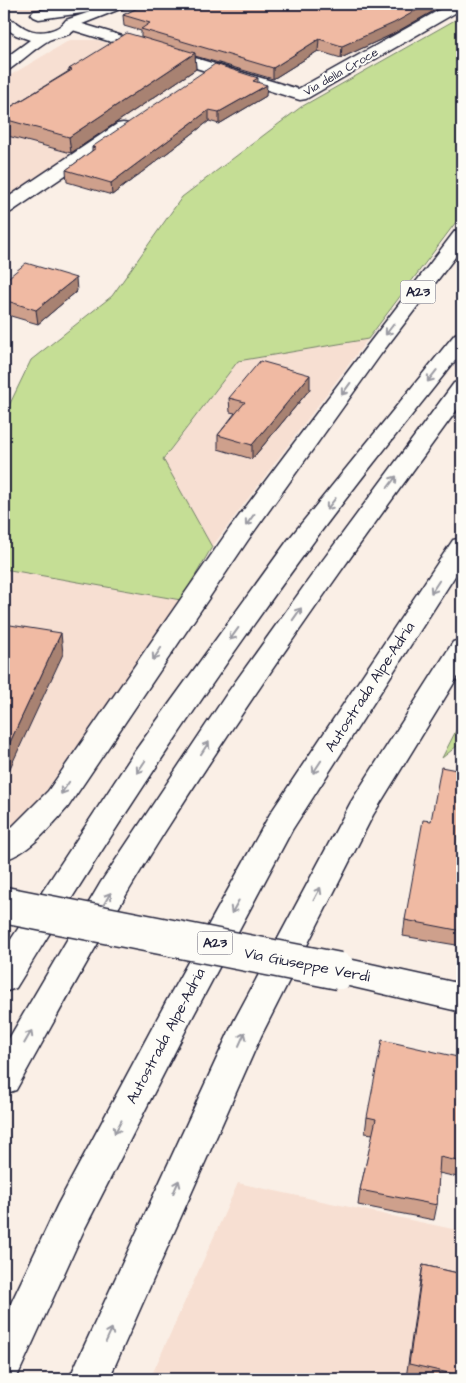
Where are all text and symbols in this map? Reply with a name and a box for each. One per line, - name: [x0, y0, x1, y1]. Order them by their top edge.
- street label: Via della Croce: [301, 44, 382, 100]
- road number: A23: [400, 280, 436, 304]
- one-way arrow: [385, 322, 395, 336]
- one-way arrow: [426, 369, 437, 382]
- one-way arrow: [340, 382, 351, 395]
- one-way arrow: [387, 475, 397, 489]
- one-way arrow: [325, 497, 336, 510]
- one-way arrow: [244, 513, 255, 526]
- one-way arrow: [430, 579, 440, 593]
- one-way arrow: [292, 607, 302, 621]
- street label: Autostrada Alpe-Adria: [320, 618, 420, 756]
- one-way arrow: [229, 627, 239, 641]
- one-way arrow: [152, 647, 162, 661]
- one-way arrow: [200, 741, 210, 755]
- one-way arrow: [312, 759, 322, 773]
- one-way arrow: [136, 760, 146, 774]
- one-way arrow: [60, 781, 71, 795]
- one-way arrow: [313, 887, 322, 902]
- one-way arrow: [102, 891, 112, 906]
- one-way arrow: [230, 899, 240, 914]
- road number: A23: [198, 931, 232, 954]
- street label: Via Giuseppe Verdi: [242, 942, 372, 988]
- street label: Autostrada Alpe-Adria: [121, 964, 211, 1108]
- one-way arrow: [23, 1029, 33, 1044]
- one-way arrow: [238, 1031, 248, 1046]
- one-way arrow: [113, 1120, 123, 1135]
- one-way arrow: [171, 1180, 181, 1195]
- one-way arrow: [104, 1328, 114, 1343]

